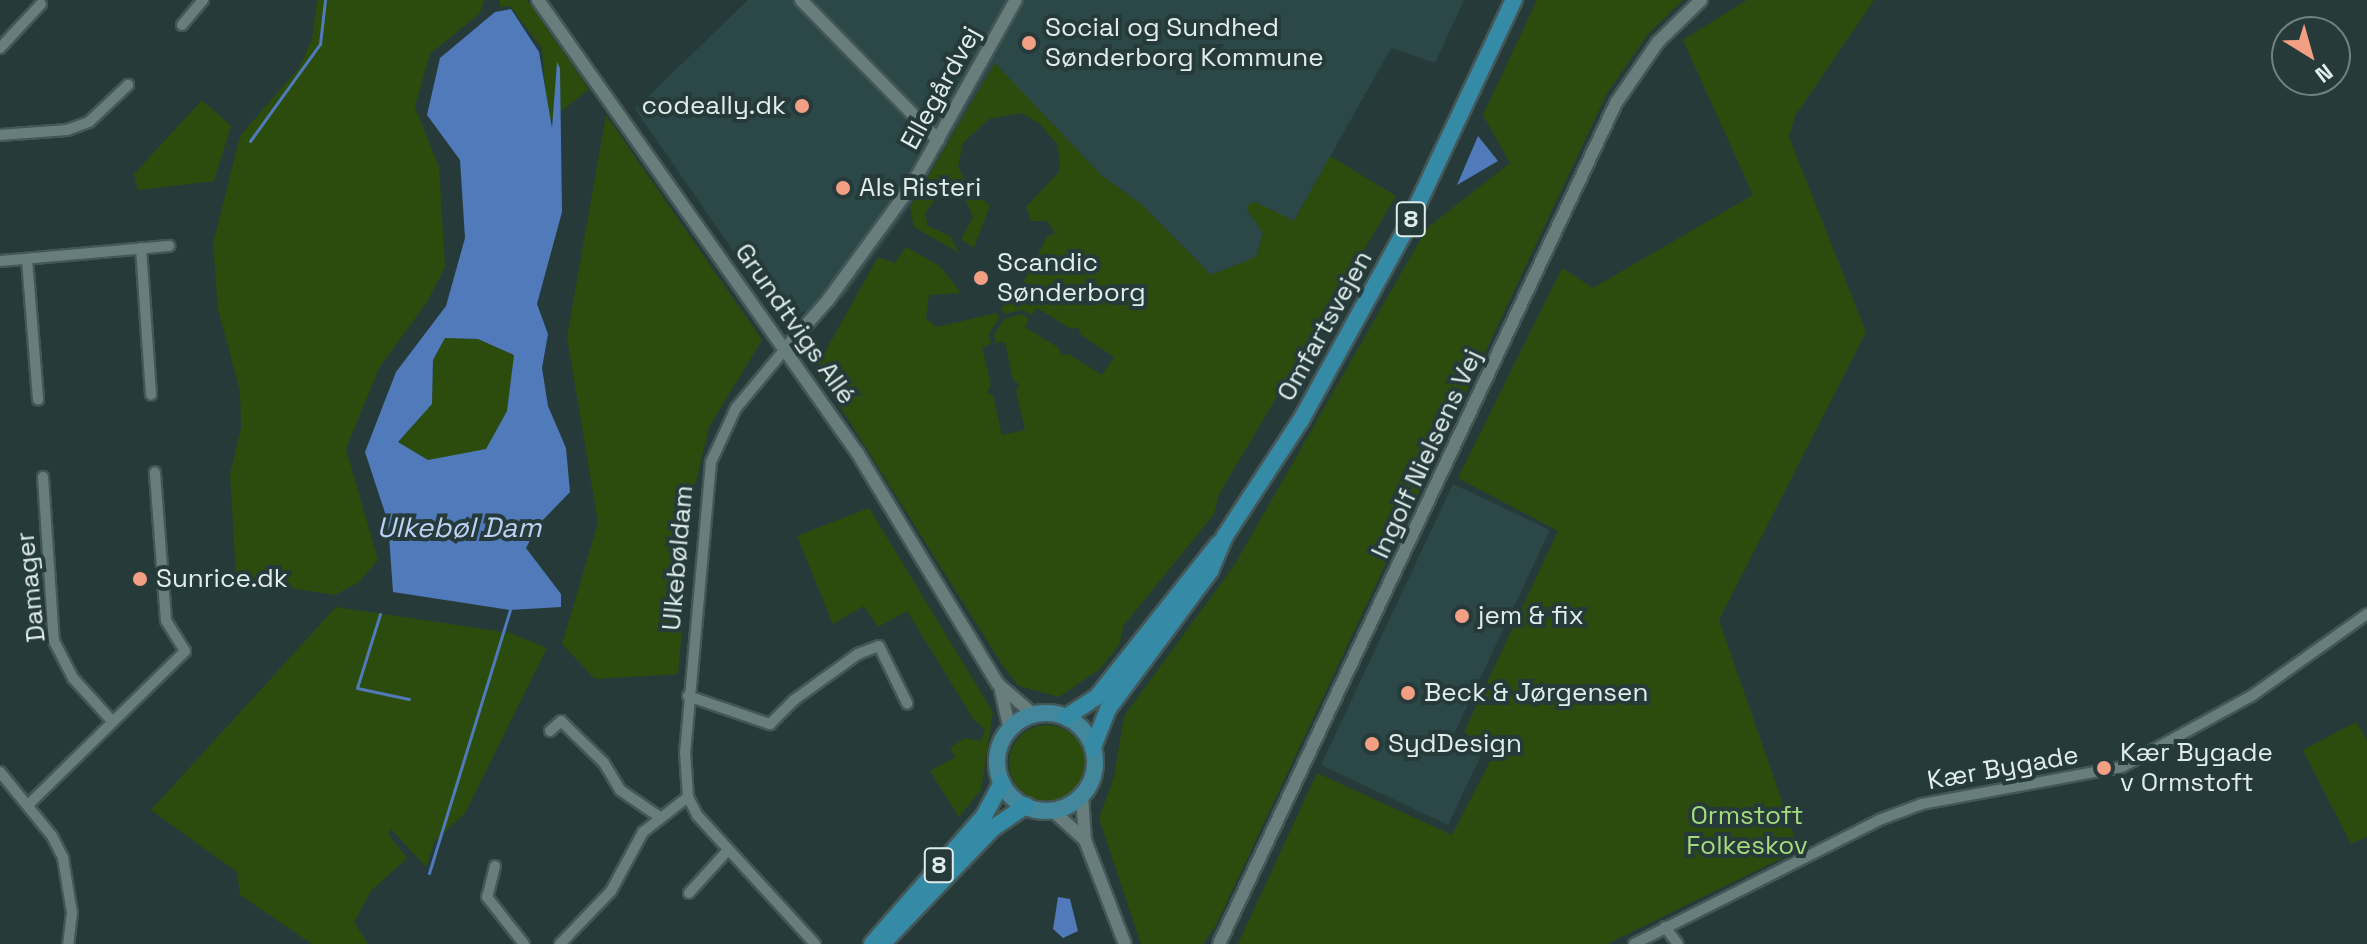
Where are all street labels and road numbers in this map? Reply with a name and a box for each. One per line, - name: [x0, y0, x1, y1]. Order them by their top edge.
- street label: Ellegårdvej: [894, 21, 988, 155]
- road number: 8: [1395, 199, 1427, 239]
- street label: Grundtvigs Allé: [728, 237, 862, 411]
- street label: Omfartsvejen: [1271, 245, 1379, 407]
- street label: Ingolf Nielsens Vej: [1365, 344, 1489, 564]
- street label: Ulkebøldam: [656, 484, 700, 632]
- street label: Damager: [10, 530, 52, 644]
- street label: Kær Bygade: [1925, 739, 2081, 797]
- road number: 8: [923, 845, 955, 885]

